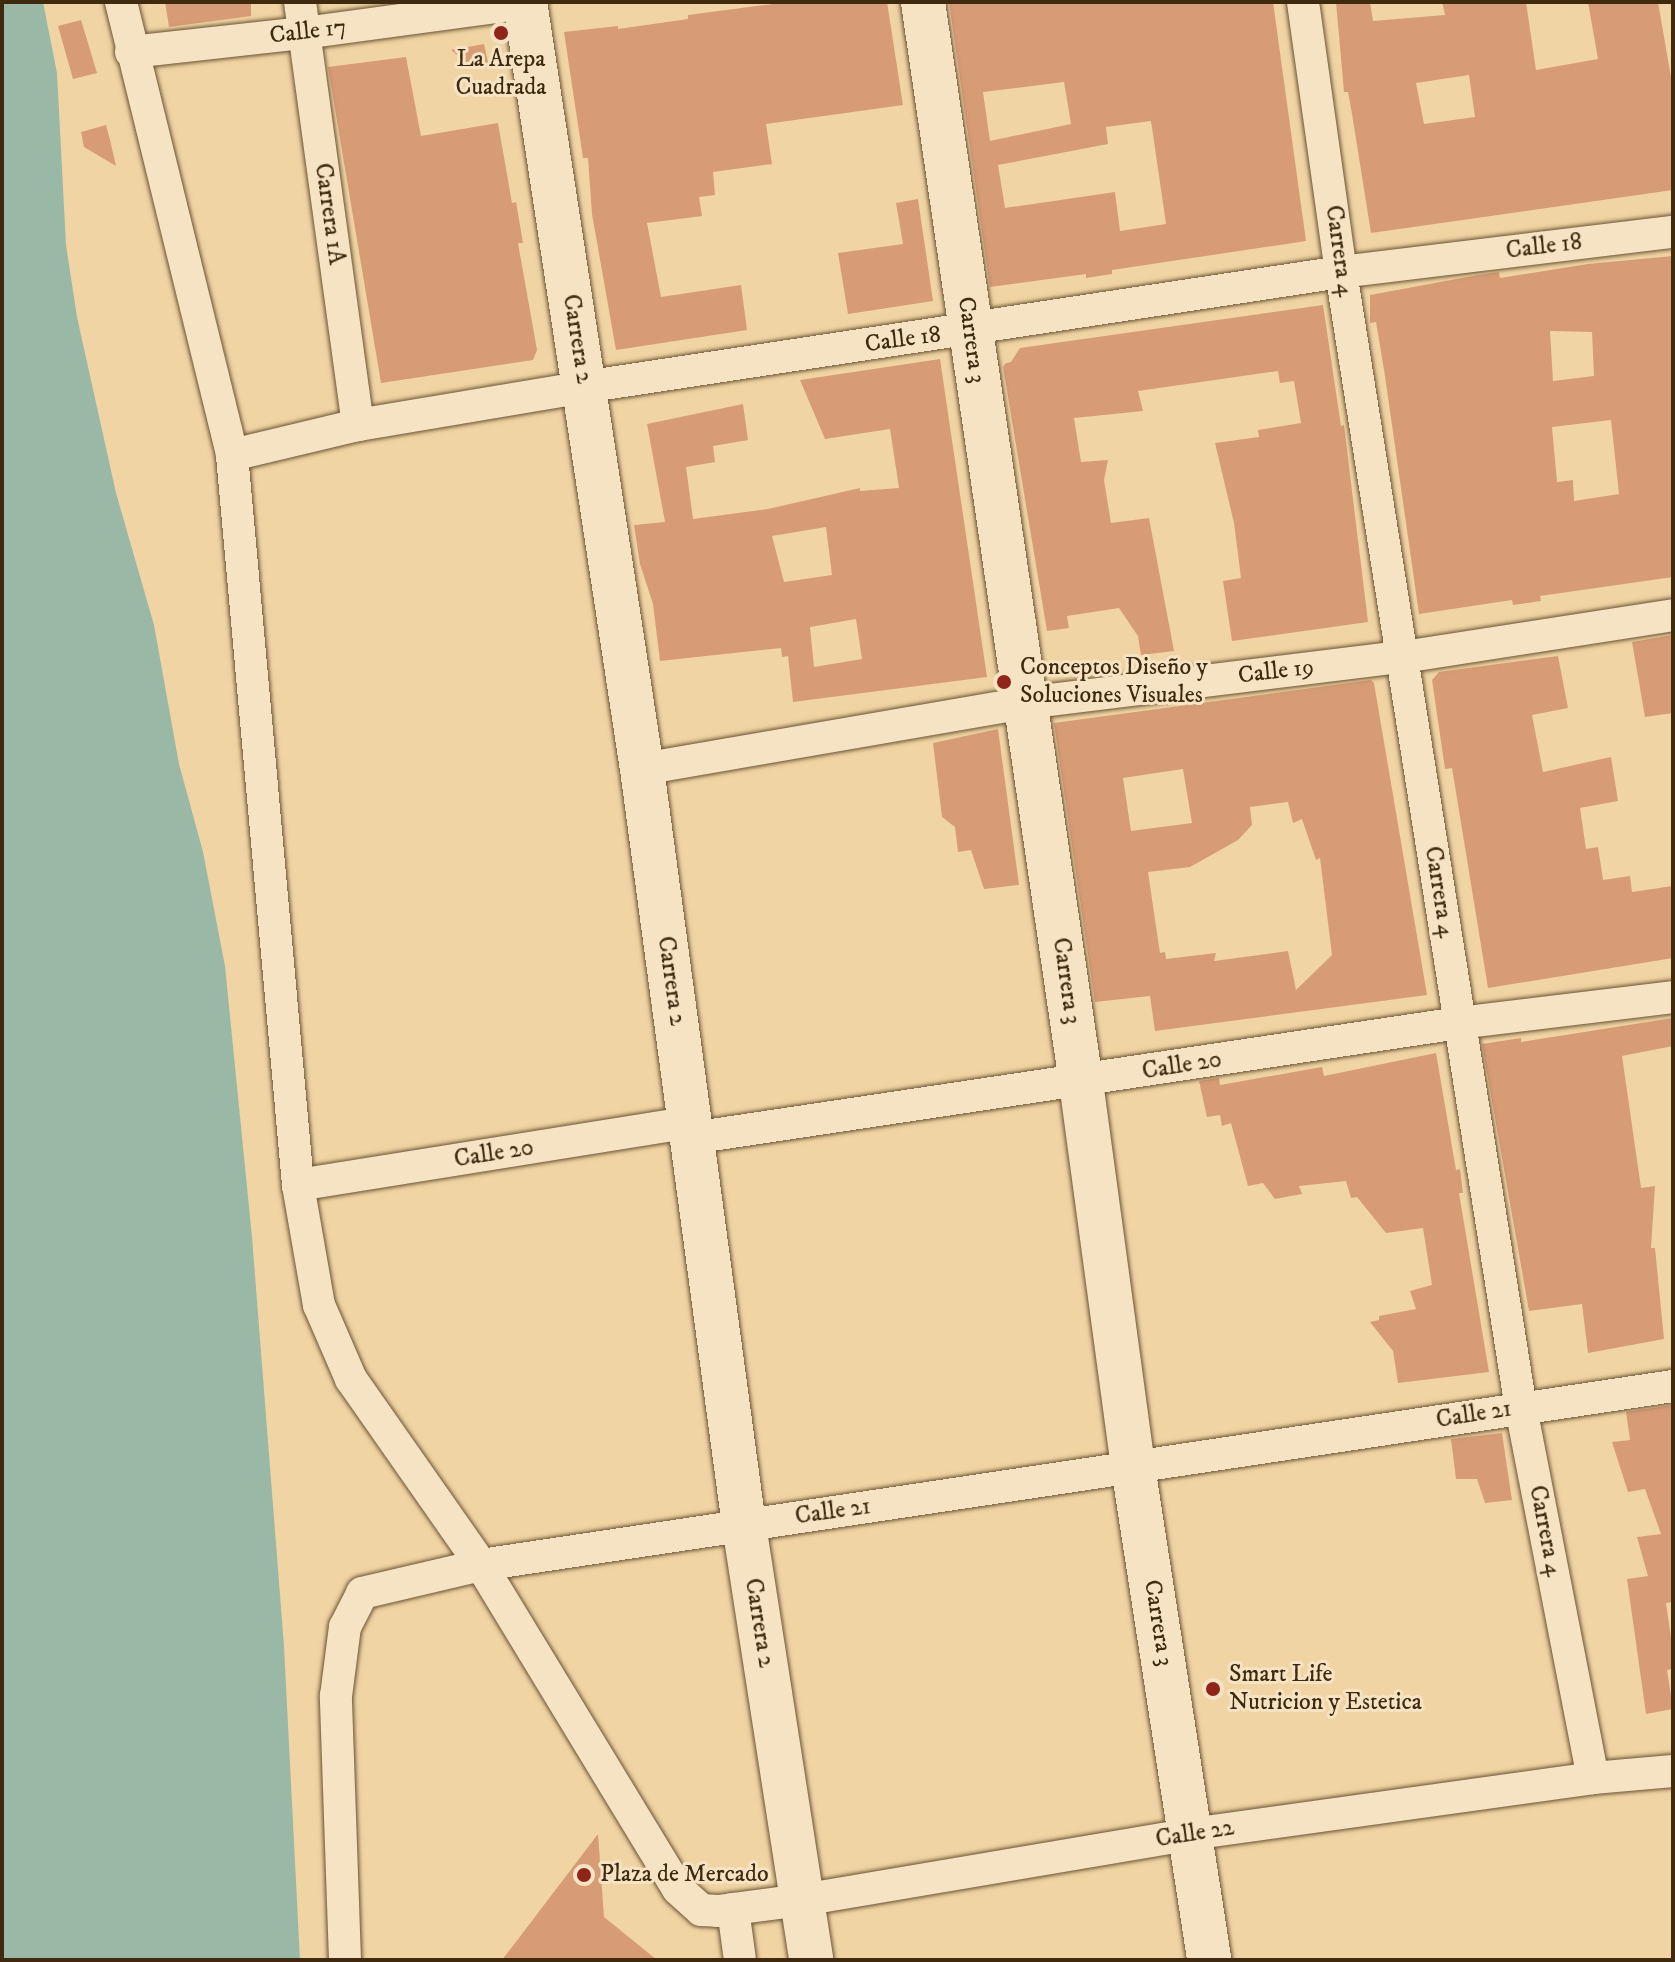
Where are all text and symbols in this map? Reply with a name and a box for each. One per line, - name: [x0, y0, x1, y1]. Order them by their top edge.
- street label: Calle 17: [268, 13, 348, 51]
- marker: La Arepa Cuadrada: [492, 24, 510, 42]
- place label: La Arepa Cuadrada: [455, 46, 547, 102]
- street label: Carrera 1A: [308, 161, 350, 267]
- street label: Carrera 4: [1318, 203, 1360, 299]
- street label: Calle 18: [1504, 228, 1584, 266]
- street label: Carrera 2: [556, 292, 598, 386]
- street label: Carrera 3: [951, 295, 991, 385]
- street label: Calle 18: [863, 320, 943, 360]
- street label: Calle 19: [1236, 653, 1316, 691]
- place label: Conceptos Diseño y Soluciones Visuales: [1020, 654, 1208, 710]
- marker: Conceptos Diseño y Soluciones Visuales: [995, 673, 1013, 691]
- street label: Carrera 4: [1418, 844, 1460, 940]
- street label: Carrera 2: [650, 934, 692, 1028]
- street label: Carrera 3: [1046, 936, 1086, 1026]
- street label: Calle 20: [1140, 1045, 1224, 1087]
- street label: Calle 20: [452, 1133, 536, 1175]
- street label: Calle 21: [1434, 1395, 1514, 1435]
- street label: Carrera 4: [1522, 1483, 1568, 1579]
- street label: Calle 21: [793, 1492, 873, 1532]
- street label: Carrera 2: [738, 1576, 780, 1670]
- street label: Carrera 3: [1137, 1578, 1179, 1668]
- place label: Smart Life Nutricion y Estetica: [1229, 1661, 1422, 1717]
- marker: Smart Life Nutricion y Estetica: [1204, 1680, 1222, 1698]
- street label: Calle 22: [1154, 1814, 1236, 1854]
- place label: Plaza de Mercado: [600, 1861, 769, 1889]
- marker: Plaza de Mercado: [575, 1866, 593, 1884]

